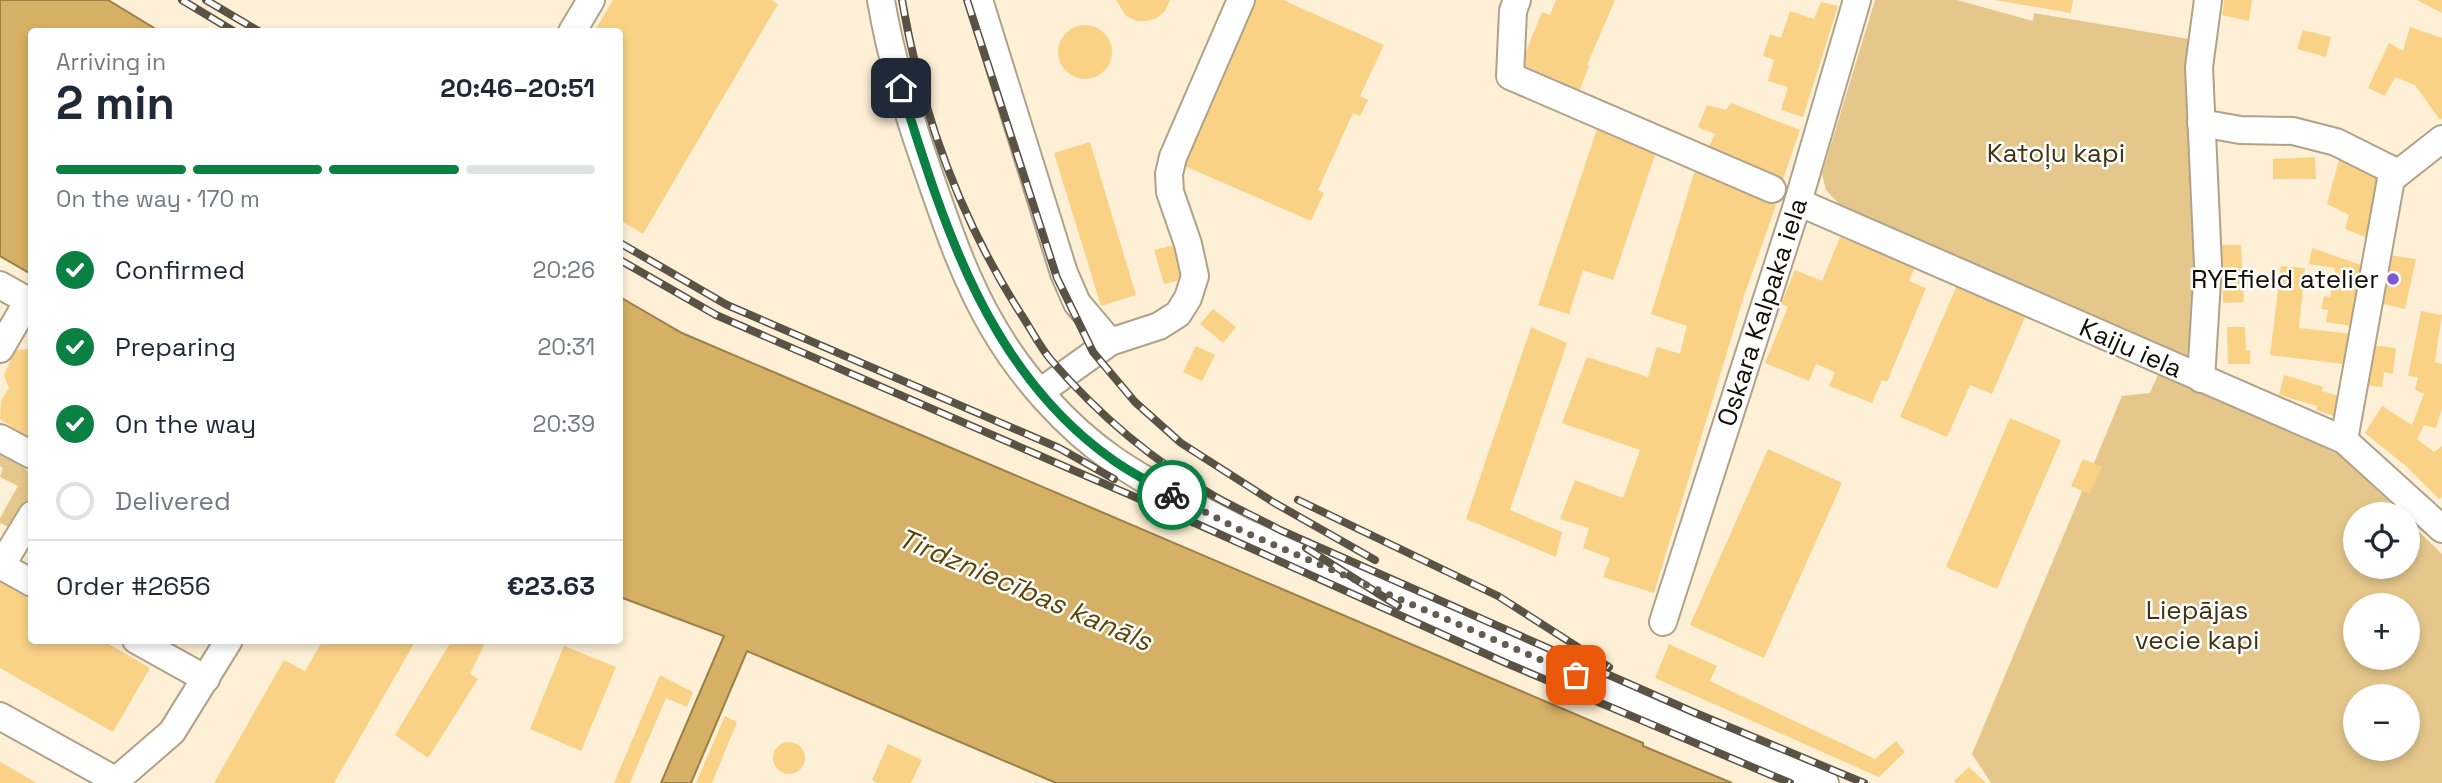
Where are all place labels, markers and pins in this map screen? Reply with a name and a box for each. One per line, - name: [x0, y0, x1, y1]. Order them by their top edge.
- pin: [871, 58, 931, 118]
- place label: RYEfield atelier: [2191, 262, 2379, 296]
- marker: RYEfield atelier: [2385, 271, 2401, 287]
- pin: [1546, 645, 1606, 705]

